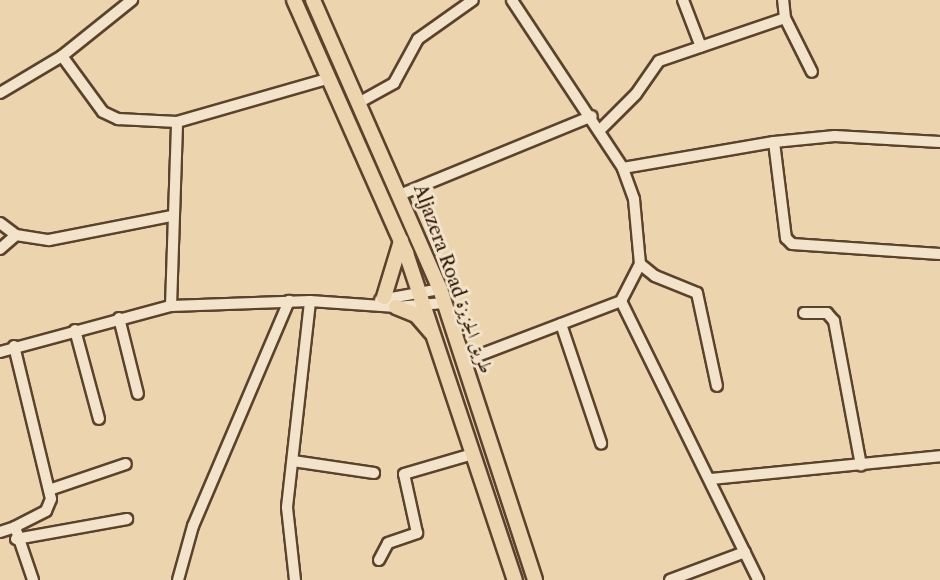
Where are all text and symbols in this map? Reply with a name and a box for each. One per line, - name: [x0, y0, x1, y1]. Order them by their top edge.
- street label: Aljazera Road طريق الجزيزة: [409, 182, 497, 376]

